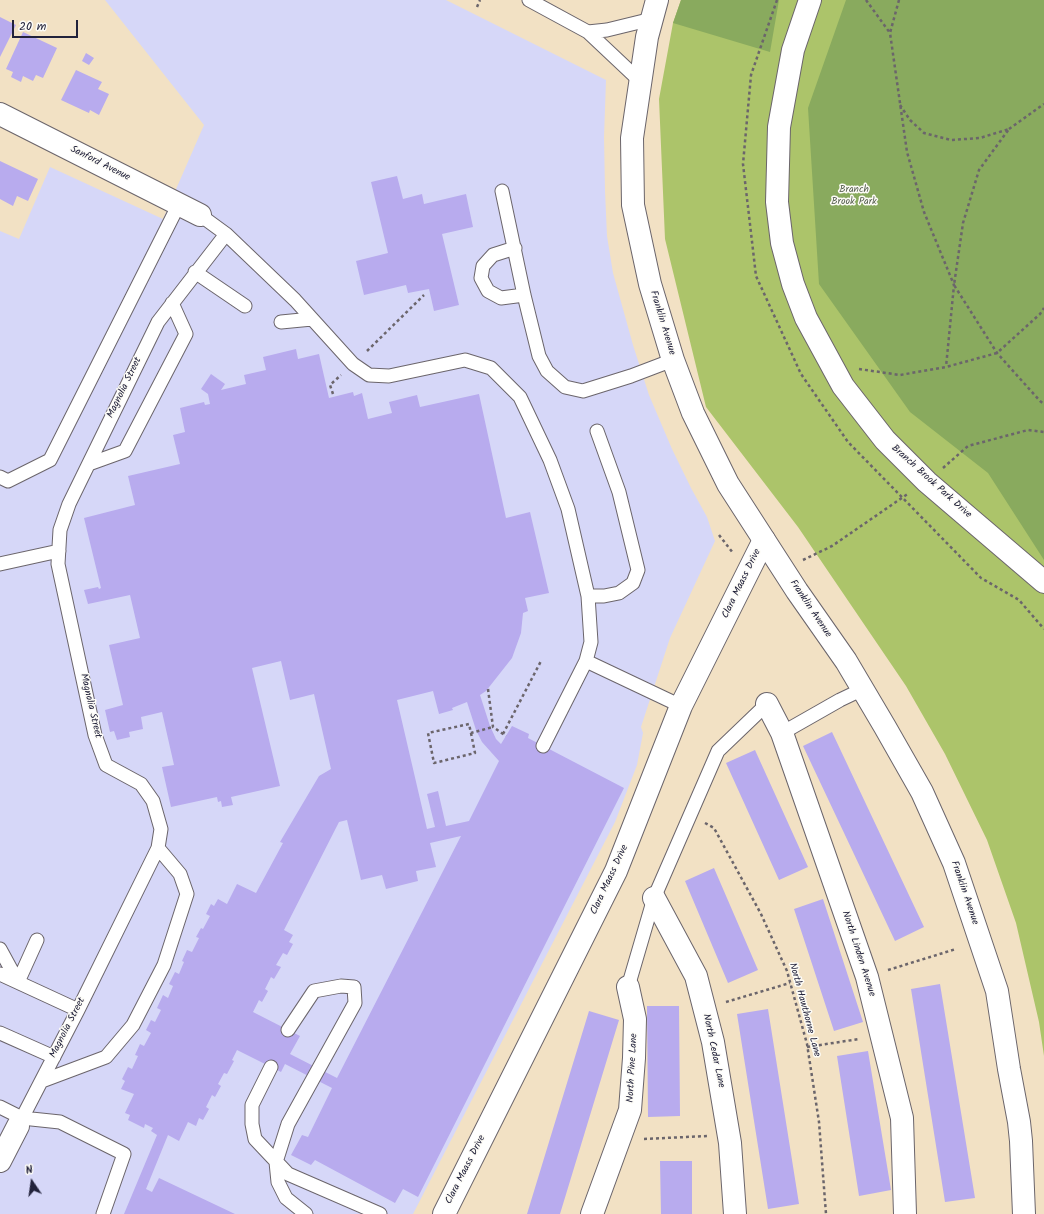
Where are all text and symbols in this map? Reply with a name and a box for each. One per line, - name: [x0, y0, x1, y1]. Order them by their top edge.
- scale bar: [14, 12, 80, 38]
- text: 20 m: [19, 17, 46, 36]
- street label: Sanford Avenue: [68, 144, 132, 184]
- park label: Branch Brook Park: [831, 184, 877, 208]
- street label: Franklin Avenue: [646, 289, 678, 357]
- street label: Magnolia Street: [105, 356, 145, 420]
- street label: Branch Brook Park Drive: [888, 443, 974, 521]
- street label: Clara Maass Drive: [720, 547, 764, 621]
- street label: Franklin Avenue: [786, 578, 834, 640]
- street label: Magnolia Street: [77, 672, 103, 740]
- street label: Clara Maass Drive: [589, 843, 631, 917]
- street label: Franklin Avenue: [947, 859, 981, 927]
- street label: North Linden Avenue: [838, 910, 878, 998]
- street label: North Hawthorne Lane: [786, 962, 822, 1058]
- street label: Magnolia Street: [48, 996, 88, 1060]
- street label: North Cedar Lane: [699, 1013, 727, 1089]
- street label: North Pine Lane: [625, 1033, 641, 1103]
- street label: Clara Maass Drive: [443, 1134, 489, 1206]
- text: N: [24, 1161, 35, 1180]
- north arrow: [12, 1162, 52, 1202]

